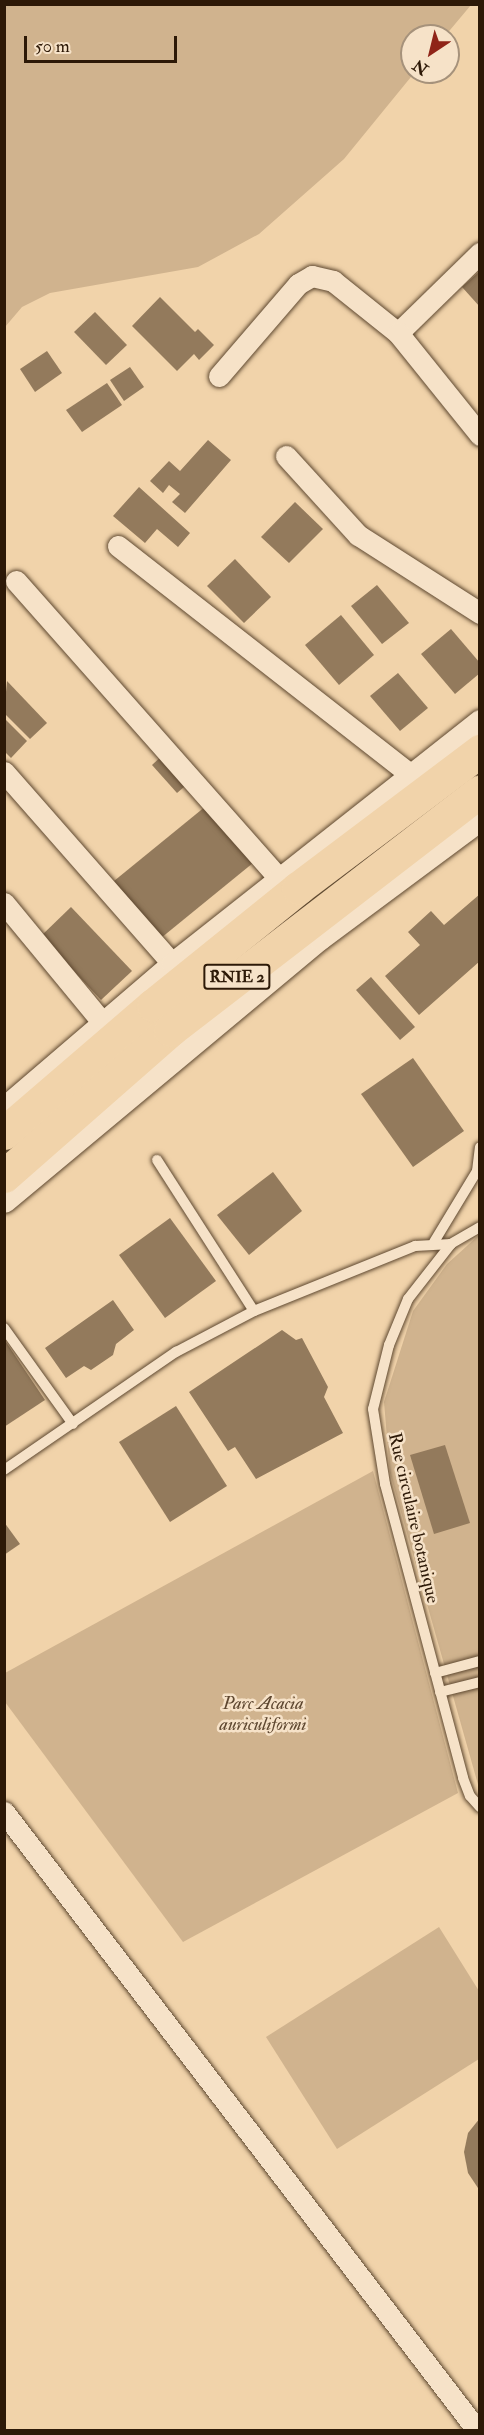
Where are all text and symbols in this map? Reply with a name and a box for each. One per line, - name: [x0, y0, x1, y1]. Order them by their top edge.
- scale bar: [27, 24, 180, 62]
- north arrow: [400, 24, 460, 84]
- text: 50 m: [35, 35, 70, 58]
- text: N: [409, 55, 432, 79]
- road number: RNIE 2: [202, 964, 272, 990]
- street label: Rue circulaire botanique: [383, 1431, 443, 1605]
- park label: Parc Acacia auriculiformi: [220, 1694, 306, 1736]

